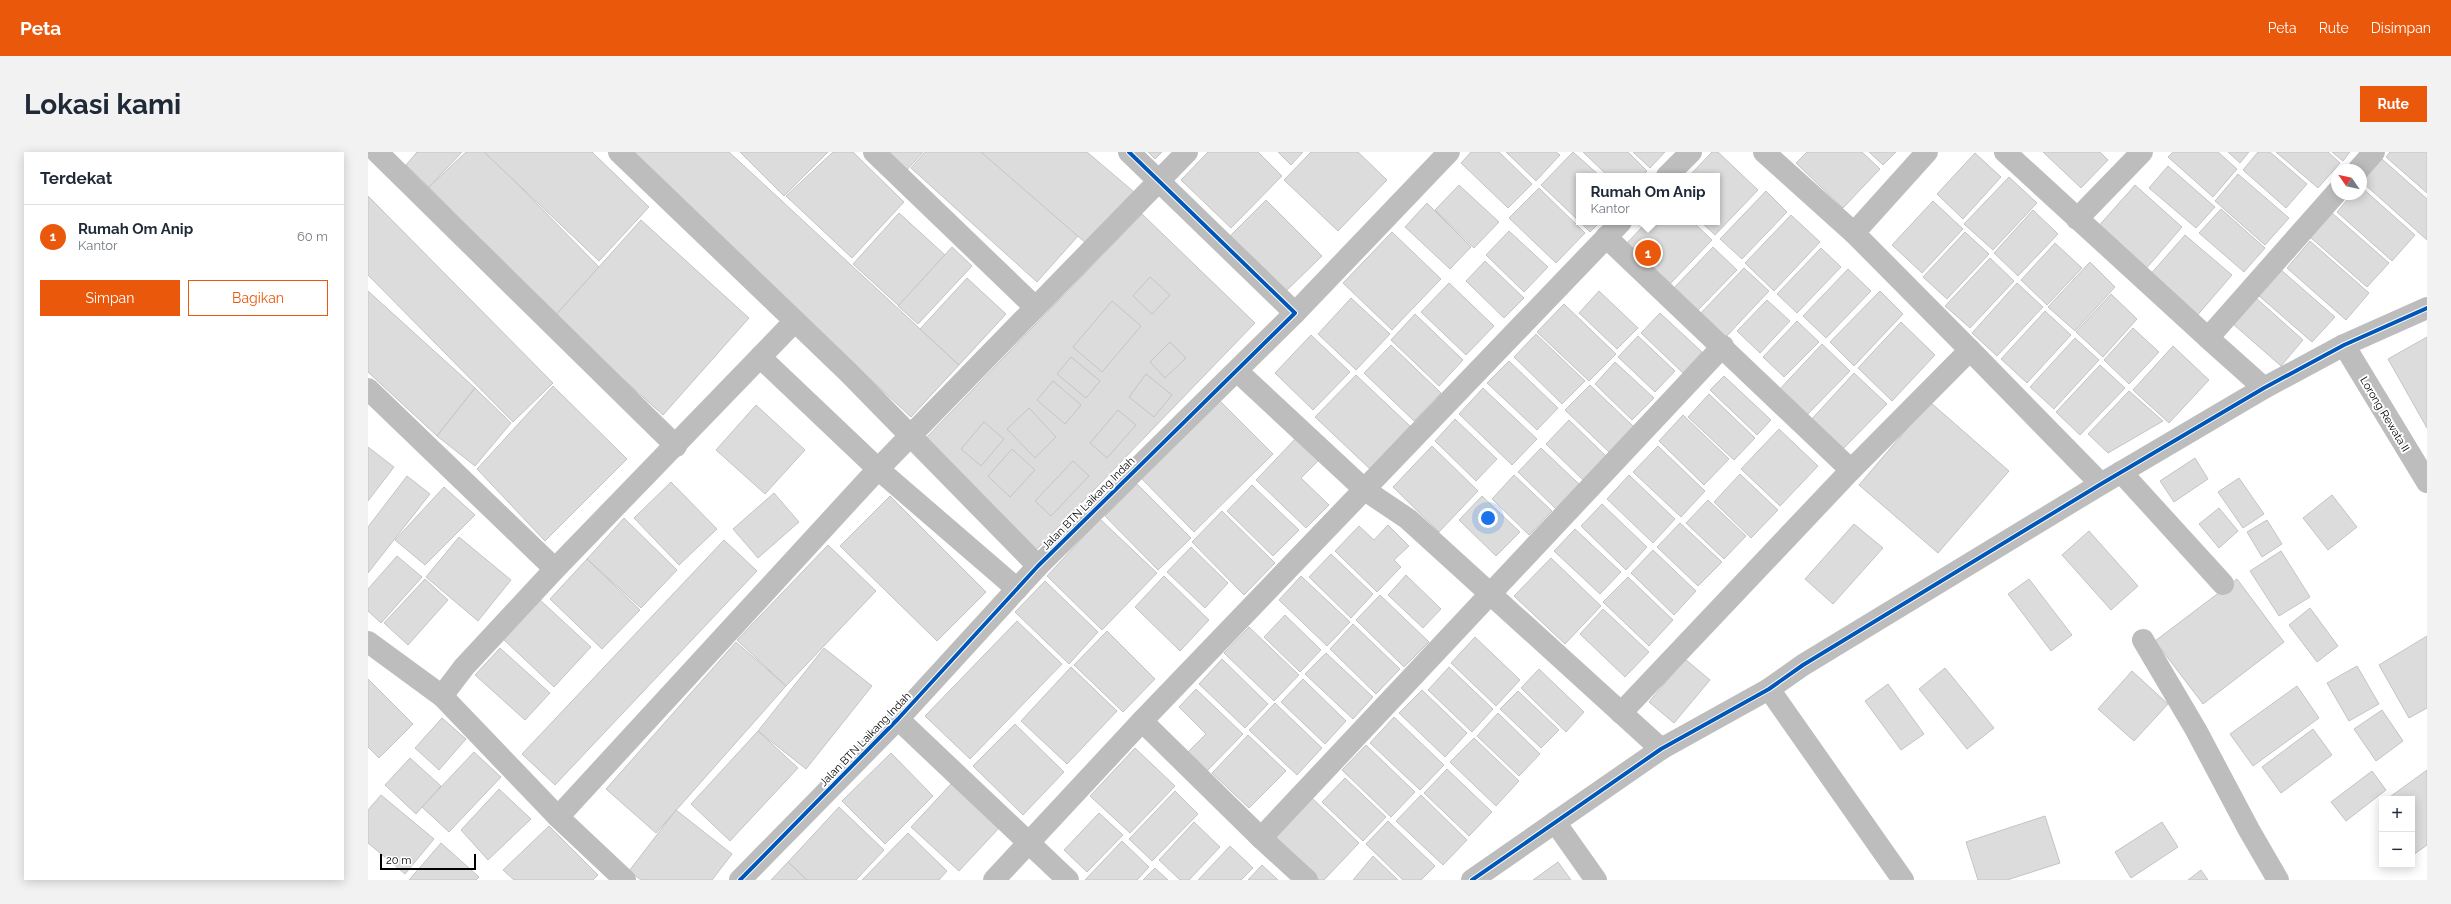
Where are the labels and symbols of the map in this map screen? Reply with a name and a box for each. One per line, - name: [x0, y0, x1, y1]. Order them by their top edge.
- north arrow: [2331, 164, 2367, 200]
- pin: 1: [1635, 238, 1661, 268]
- street label: Lorong Rewata II: [2357, 374, 2412, 454]
- street label: Jalan BTN Laikang Indah: [1039, 454, 1137, 552]
- your location: [1478, 508, 1498, 528]
- street label: Jalan BTN Laikang Indah: [817, 690, 914, 789]
- scale bar: [380, 852, 476, 871]

